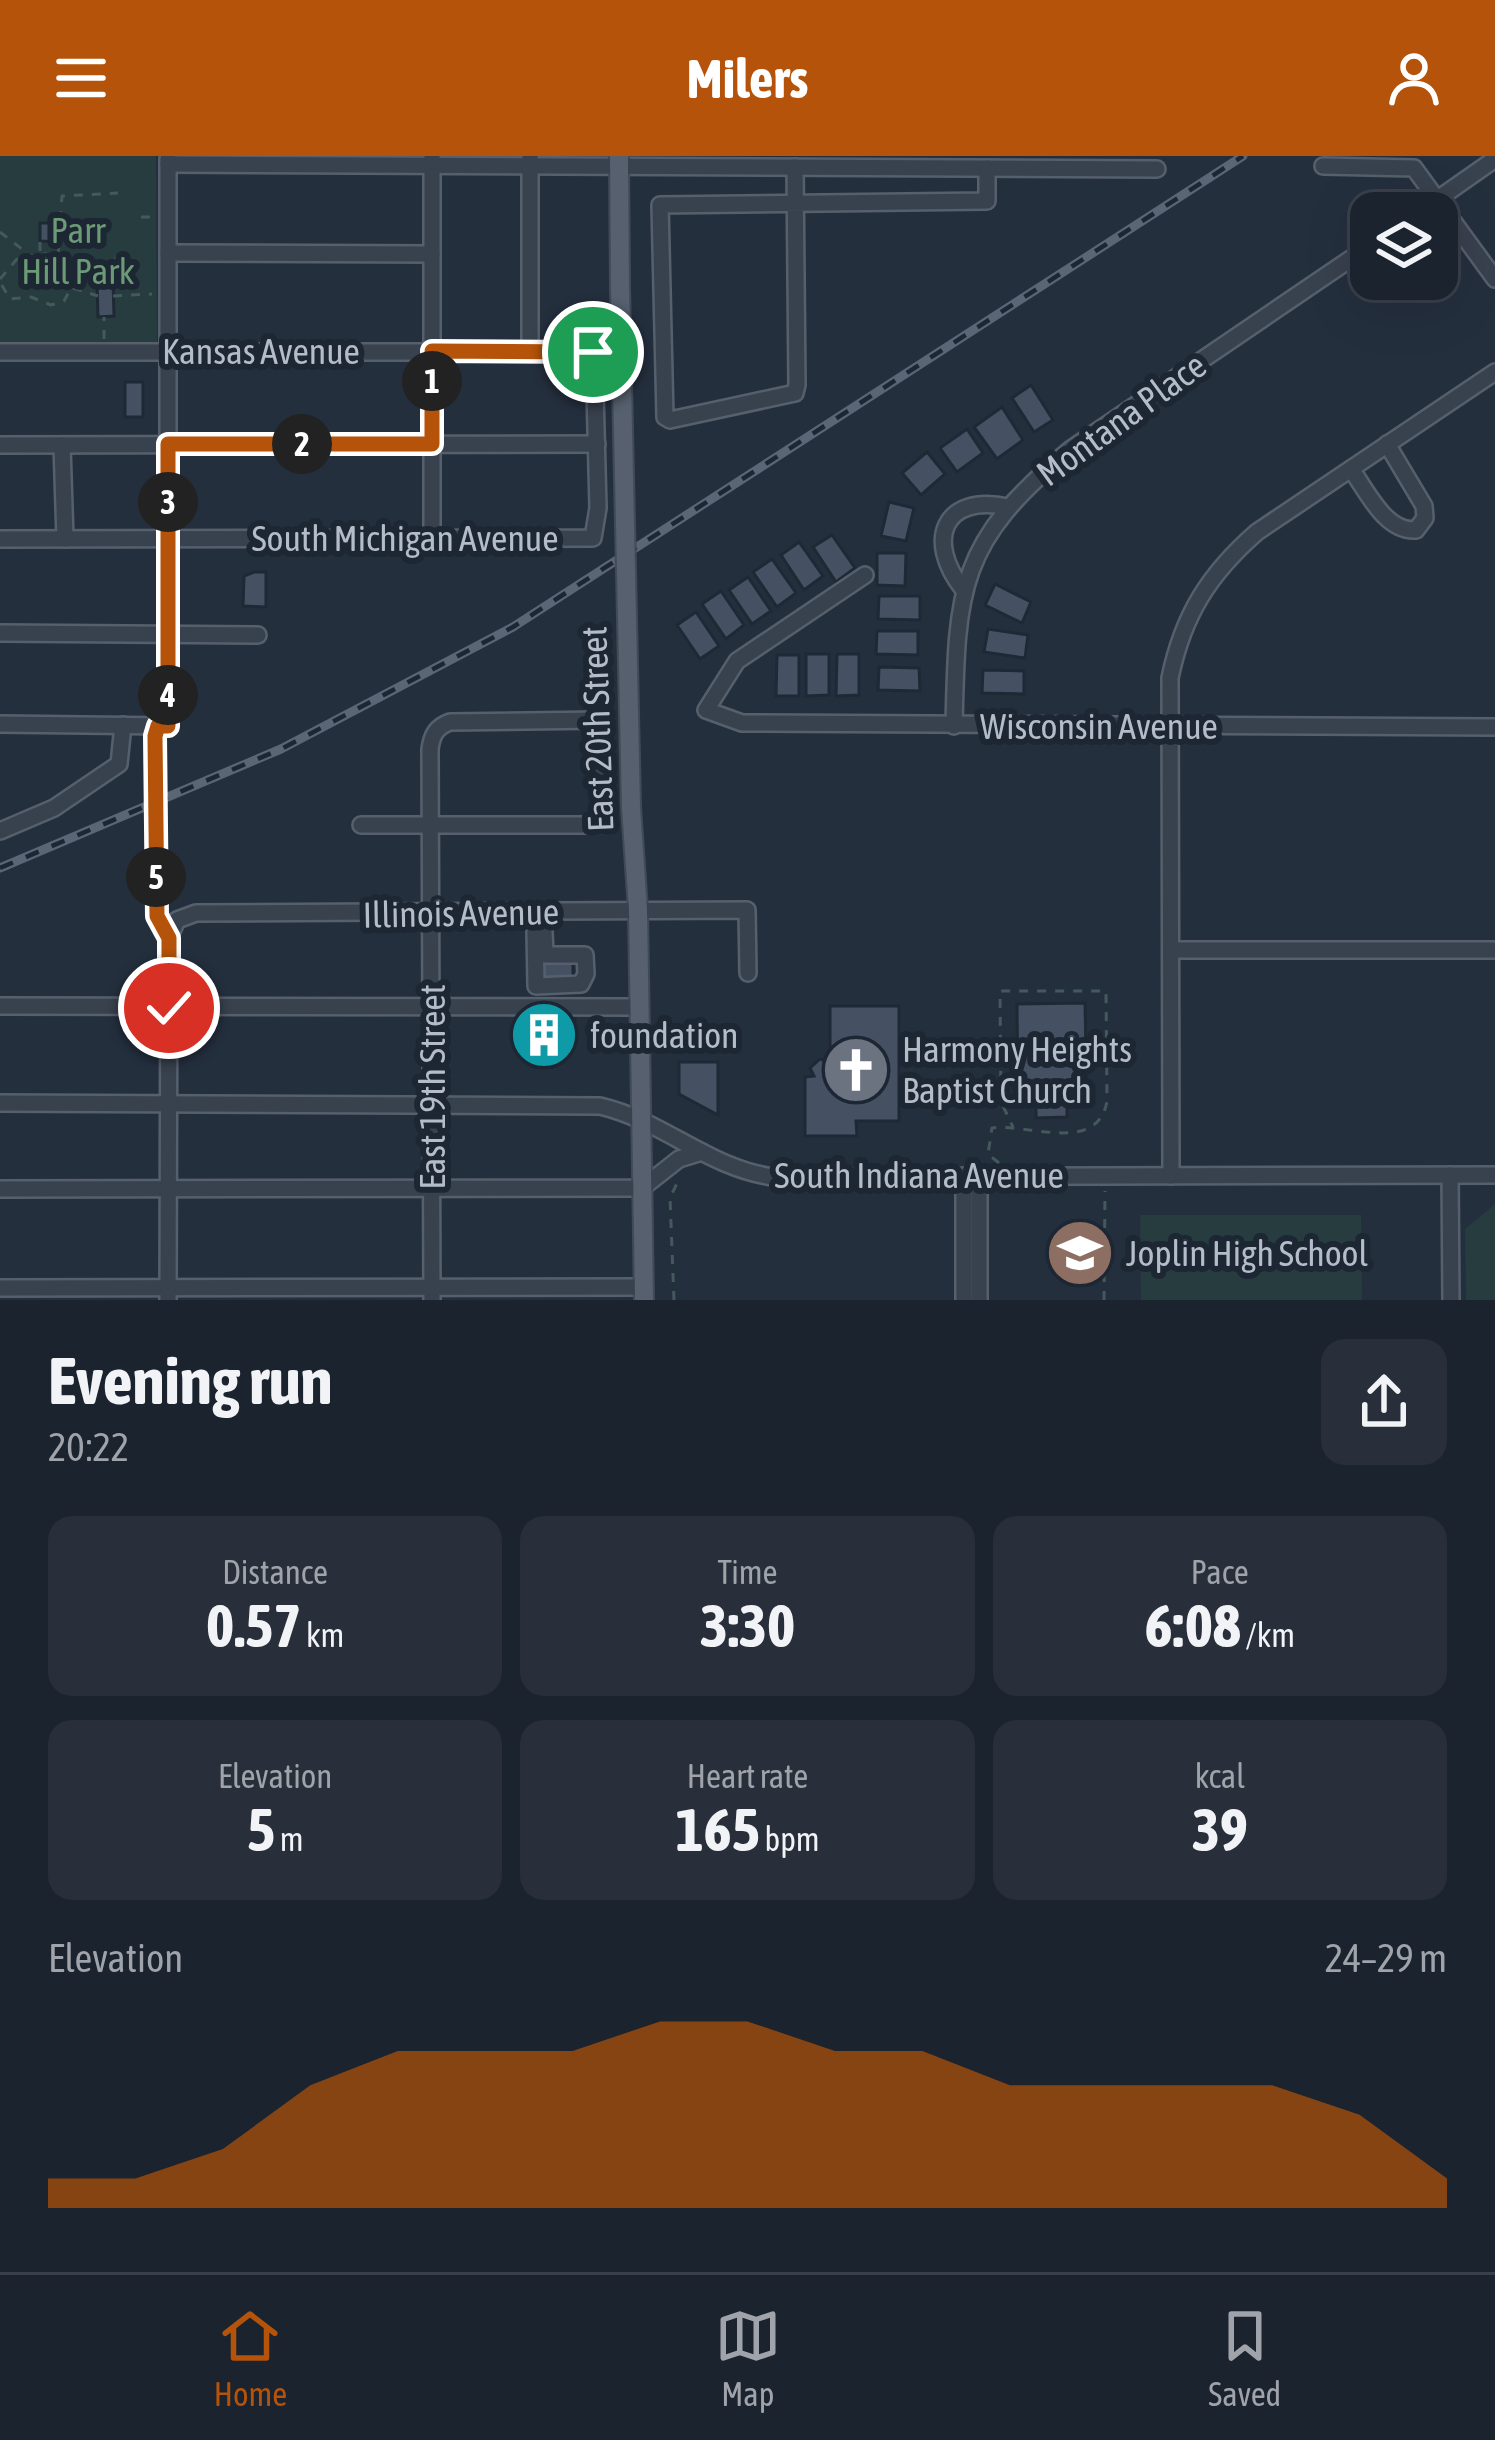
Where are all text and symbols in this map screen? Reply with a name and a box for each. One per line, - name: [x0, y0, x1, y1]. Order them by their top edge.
- icon: menu: [48, 45, 114, 111]
- icon: person: [1381, 45, 1447, 111]
- text: Milers: [687, 48, 808, 109]
- map controls: [1350, 192, 1458, 300]
- button: layers: [1350, 192, 1458, 300]
- park label: Parr Hill Park: [21, 209, 135, 292]
- pin: [542, 301, 644, 403]
- icon: arrive: [560, 319, 626, 385]
- street label: Kansas Avenue: [162, 330, 360, 372]
- street label: Montana Place: [1028, 344, 1214, 494]
- pin: 1: [402, 351, 462, 411]
- text: 1: [424, 362, 440, 400]
- pin: 2: [272, 414, 332, 474]
- text: 2: [294, 425, 310, 463]
- pin: 3: [138, 472, 198, 532]
- text: 3: [160, 483, 176, 521]
- street label: South Michigan Avenue: [251, 517, 559, 559]
- street label: East 20th Street: [572, 625, 622, 833]
- pin: 4: [138, 665, 198, 725]
- text: 4: [160, 676, 176, 714]
- street label: Wisconsin Avenue: [980, 705, 1218, 747]
- pin: 5: [126, 847, 186, 907]
- text: 5: [148, 858, 164, 896]
- street label: Illinois Avenue: [362, 890, 560, 936]
- pin: [118, 957, 220, 1059]
- icon: check: [136, 975, 202, 1041]
- street label: East 19th Street: [411, 984, 453, 1190]
- building icon: foundation: [509, 1000, 579, 1070]
- place label: foundation: [590, 1014, 739, 1056]
- place label: Harmony Heights Baptist Church: [902, 1028, 1132, 1111]
- church icon: Harmony Heights Baptist Church: [821, 1035, 891, 1105]
- street label: South Indiana Avenue: [774, 1154, 1064, 1196]
- school or university icon: Joplin High School: [1045, 1218, 1115, 1288]
- place label: Joplin High School: [1126, 1232, 1369, 1274]
- button: share: [1321, 1339, 1447, 1465]
- text: Evening run: [48, 1342, 333, 1418]
- text: 20:22: [48, 1425, 129, 1469]
- text: Distance: [222, 1553, 328, 1591]
- text: Time: [717, 1553, 778, 1591]
- text: Pace: [1191, 1553, 1249, 1591]
- text: 0.57: [206, 1591, 301, 1660]
- text: 3:30: [700, 1591, 795, 1660]
- text: 6:08: [1145, 1591, 1241, 1660]
- text: km: [301, 1616, 344, 1654]
- text: /km: [1241, 1616, 1295, 1654]
- text: Elevation: [218, 1757, 332, 1795]
- text: Heart rate: [687, 1757, 808, 1795]
- text: kcal: [1195, 1757, 1245, 1795]
- text: 5: [247, 1795, 275, 1864]
- text: 165: [675, 1795, 760, 1864]
- text: 39: [1192, 1795, 1248, 1864]
- text: m: [275, 1820, 303, 1858]
- text: bpm: [760, 1820, 820, 1858]
- text: Elevation: [48, 1936, 183, 1980]
- text: 24–29 m: [1325, 1936, 1447, 1980]
- tab: Home: [214, 2303, 287, 2413]
- tab: Map: [715, 2303, 781, 2413]
- tab: Saved: [1208, 2303, 1281, 2413]

